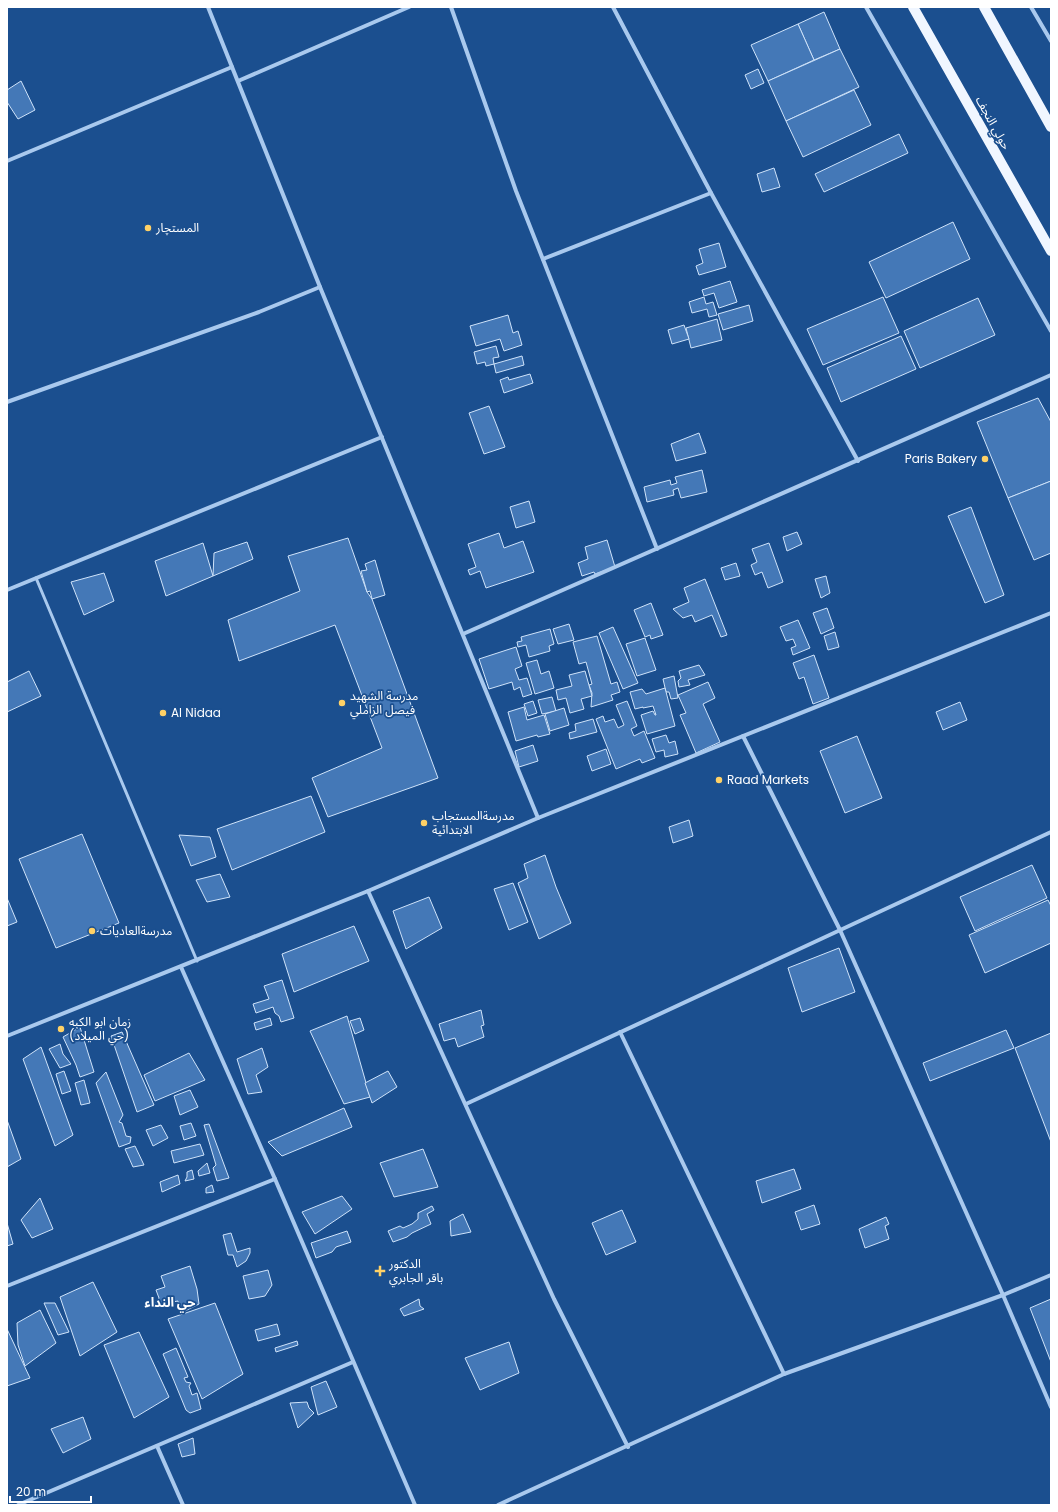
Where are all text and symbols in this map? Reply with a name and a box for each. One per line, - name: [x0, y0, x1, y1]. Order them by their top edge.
- street label: حولي النجف: [970, 93, 1015, 153]
- place label: المستچار: [155, 219, 199, 236]
- marker: المستچار: [143, 223, 153, 233]
- place label: Paris Bakery: [905, 450, 977, 467]
- marker: Paris Bakery: [980, 454, 990, 464]
- place label: مدرسة الشهيد فيصل الزاملي: [350, 687, 418, 720]
- marker: مدرسة الشهيد فيصل الزاملي: [337, 698, 347, 708]
- place label: Al Nidaa: [171, 704, 221, 721]
- marker: Al Nidaa: [158, 708, 168, 718]
- place label: Raad Markets: [727, 771, 809, 788]
- marker: Raad Markets: [714, 775, 724, 785]
- place label: مدرسةالمستجاب الابتدائية: [432, 807, 515, 838]
- marker: مدرسةالمستجاب الابتدائية: [419, 818, 429, 828]
- place label: مدرسةالعاديات: [100, 922, 172, 939]
- marker: مدرسةالعاديات: [87, 926, 97, 936]
- place label: زمان ابو الكبه (حي الميلاد): [69, 1013, 131, 1046]
- marker: زمان ابو الكبه (حي الميلاد): [56, 1024, 66, 1034]
- place label: الدكتور باقر الجابري: [388, 1255, 443, 1288]
- marker: الدكتور باقر الجابري: [374, 1265, 386, 1277]
- district label: حي النداء: [145, 1293, 195, 1313]
- scale bar: [10, 1478, 91, 1504]
- text: 20 m: [16, 1483, 46, 1500]

